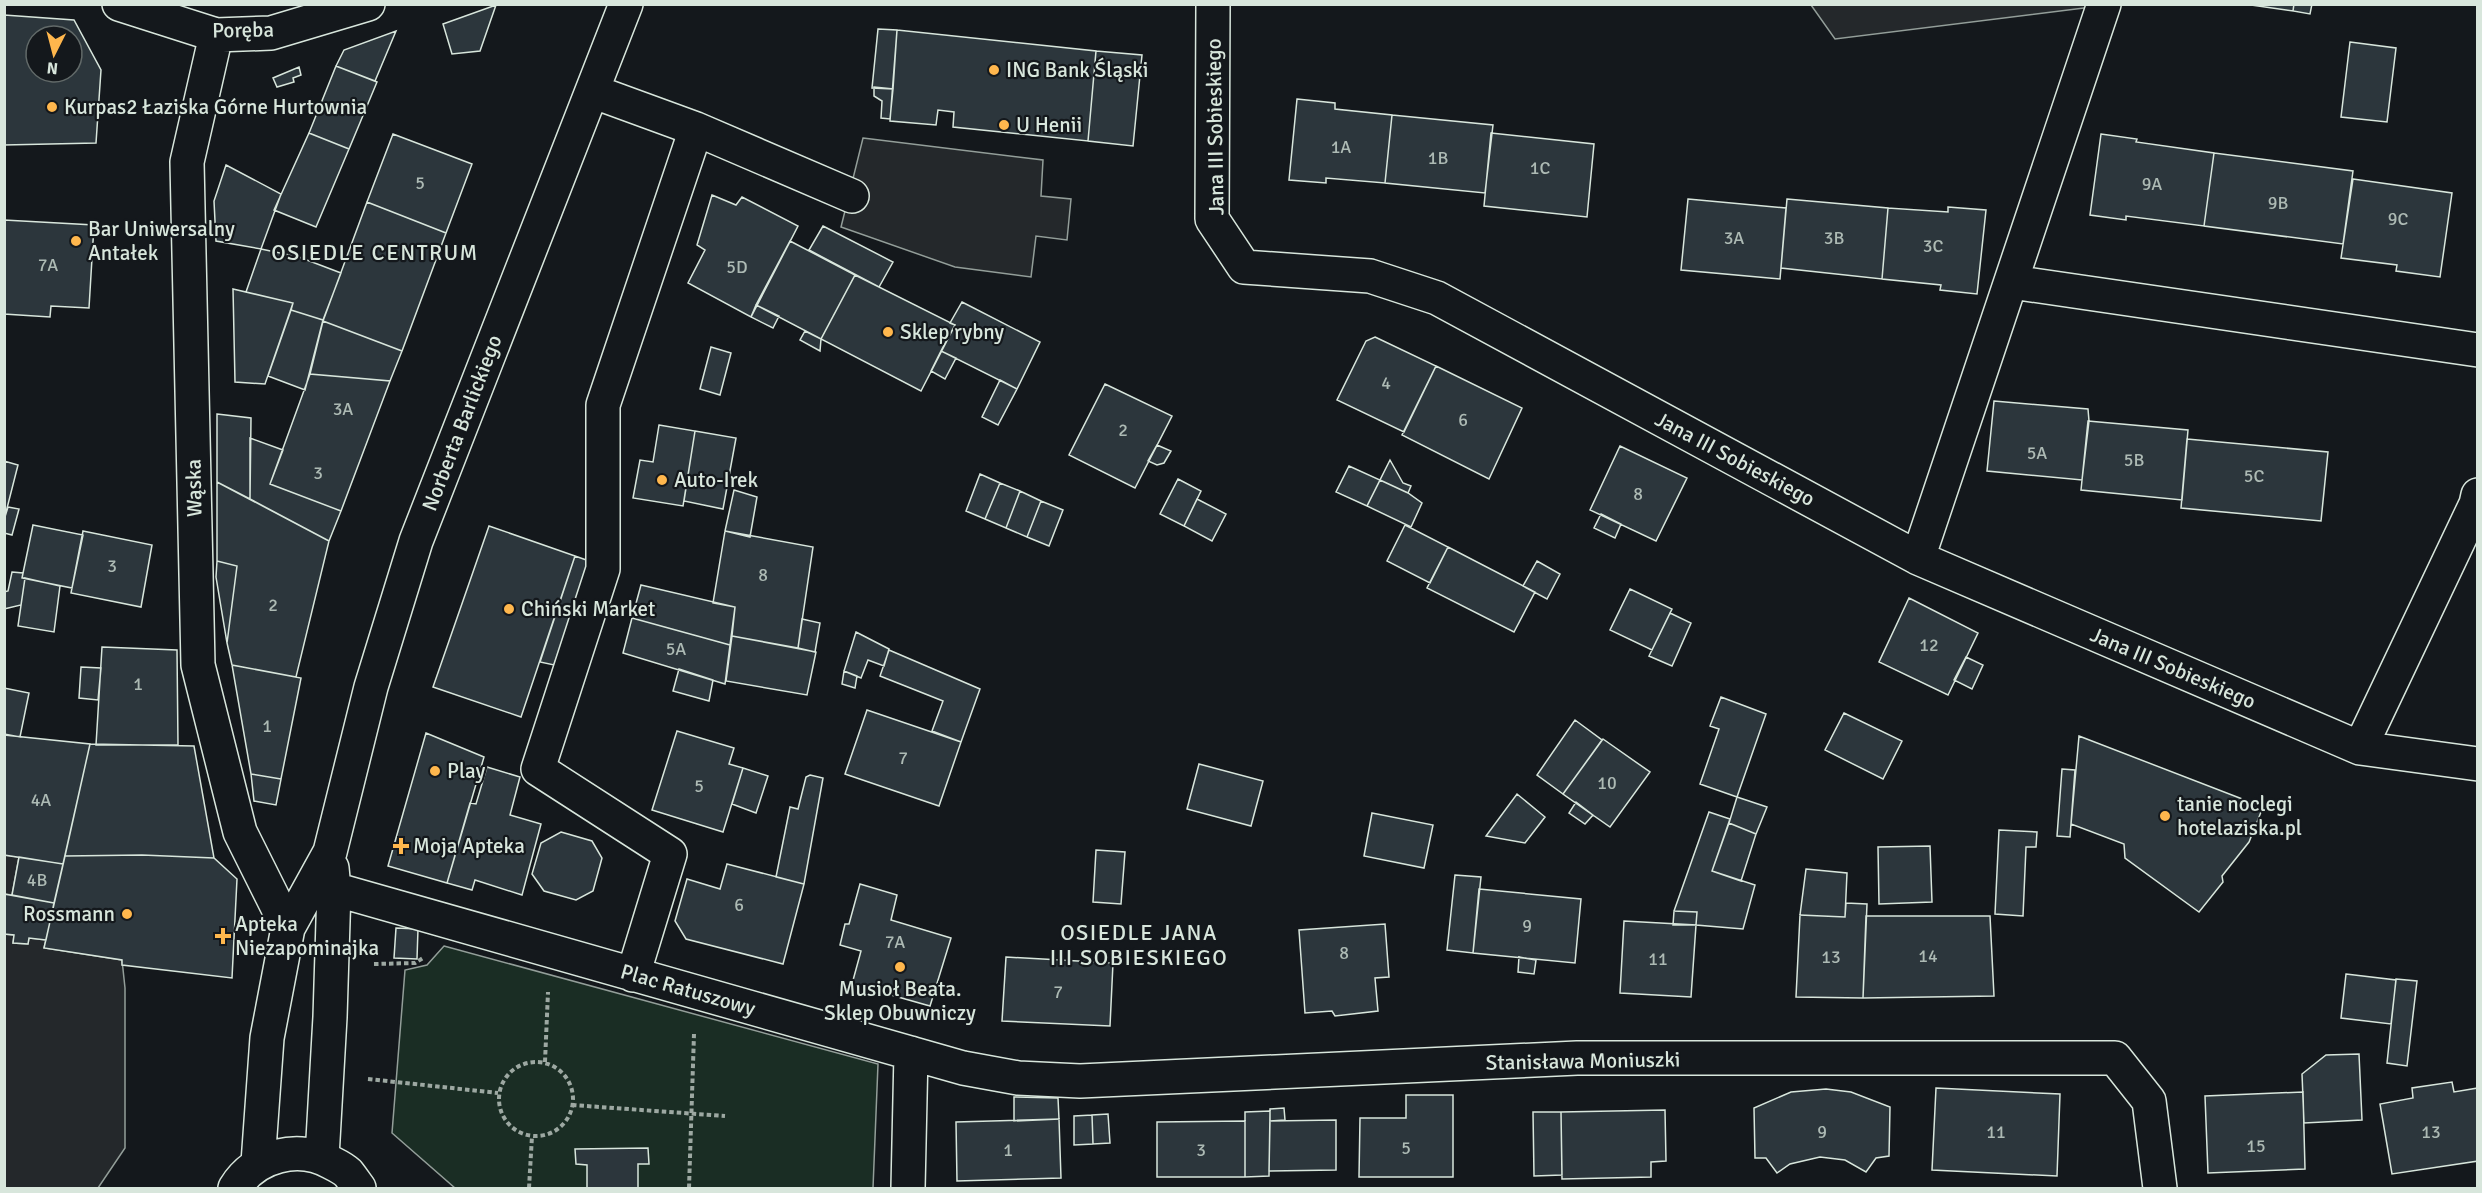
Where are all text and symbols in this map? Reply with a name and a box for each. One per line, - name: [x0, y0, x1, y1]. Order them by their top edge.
- street label: Poręba: [212, 16, 274, 44]
- north arrow: [24, 24, 84, 84]
- street label: Jana III Sobieskiego: [1200, 38, 1230, 216]
- text: N: [46, 57, 59, 78]
- place label: ING Bank Śląski: [1006, 57, 1148, 83]
- marker: ING Bank Śląski: [987, 63, 1001, 77]
- place label: Kurpas2 Łaziska Górne Hurtownia: [64, 94, 367, 120]
- marker: Kurpas2 Łaziska Górne Hurtownia: [45, 100, 59, 114]
- place label: U Henii: [1016, 112, 1082, 138]
- marker: U Henii: [997, 118, 1011, 132]
- house number: 1A: [1331, 136, 1351, 158]
- house number: 1B: [1428, 147, 1448, 169]
- house number: 1C: [1530, 157, 1550, 179]
- house number: 5: [415, 172, 425, 194]
- house number: 9A: [2142, 173, 2162, 195]
- house number: 9B: [2268, 192, 2288, 214]
- house number: 9C: [2388, 208, 2408, 230]
- place label: Bar Uniwersalny Antałek: [88, 216, 235, 266]
- house number: 3A: [1724, 227, 1744, 249]
- house number: 3B: [1824, 227, 1844, 249]
- marker: Bar Uniwersalny Antałek: [69, 234, 83, 248]
- house number: 3C: [1923, 235, 1943, 257]
- district label: OSIEDLE CENTRUM: [271, 239, 479, 266]
- house number: 7A: [38, 254, 58, 276]
- house number: 5D: [726, 256, 748, 278]
- place label: Sklep rybny: [900, 319, 1004, 345]
- marker: Sklep rybny: [881, 325, 895, 339]
- street label: Norberta Barlickiego: [416, 331, 508, 515]
- house number: 4: [1381, 372, 1391, 394]
- house number: 3A: [333, 398, 353, 420]
- street label: Jana III Sobieskiego: [1651, 406, 1819, 512]
- house number: 6: [1458, 409, 1468, 431]
- house number: 2: [1118, 419, 1128, 441]
- house number: 5A: [2027, 442, 2047, 464]
- house number: 5B: [2124, 449, 2144, 471]
- street label: Wąska: [180, 459, 208, 517]
- house number: 3: [313, 462, 323, 484]
- house number: 5C: [2244, 465, 2264, 487]
- place label: Auto-Irek: [674, 467, 759, 493]
- marker: Auto-Irek: [655, 473, 669, 487]
- house number: 8: [1633, 483, 1643, 505]
- house number: 3: [107, 555, 117, 577]
- house number: 8: [758, 564, 768, 586]
- house number: 2: [268, 594, 278, 616]
- place label: Chiński Market: [521, 596, 655, 622]
- marker: Chiński Market: [502, 602, 516, 616]
- street label: Jana III Sobieskiego: [2086, 621, 2260, 715]
- house number: 12: [1919, 634, 1939, 656]
- house number: 5A: [666, 638, 686, 660]
- house number: 1: [133, 673, 143, 695]
- house number: 1: [262, 715, 272, 737]
- house number: 7: [898, 747, 908, 769]
- place label: Play: [447, 758, 485, 784]
- marker: Play: [428, 764, 442, 778]
- house number: 10: [1597, 772, 1617, 794]
- house number: 5: [694, 775, 704, 797]
- house number: 4A: [31, 789, 51, 811]
- place label: tanie noclegi hotelaziska.pl: [2177, 791, 2302, 841]
- marker: tanie noclegi hotelaziska.pl: [2158, 809, 2172, 823]
- place label: Moja Apteka: [413, 833, 525, 859]
- marker: Moja Apteka: [394, 839, 408, 853]
- house number: 4B: [27, 869, 47, 891]
- house number: 6: [734, 894, 744, 916]
- place label: Rossmann: [23, 901, 115, 927]
- marker: Rossmann: [120, 907, 134, 921]
- place label: Apteka Niezapominajka: [235, 911, 379, 961]
- house number: 9: [1522, 915, 1532, 937]
- district label: OSIEDLE JANA III SOBIESKIEGO: [1050, 919, 1228, 971]
- marker: Apteka Niezapominajka: [216, 929, 230, 943]
- house number: 7A: [885, 931, 905, 953]
- house number: 8: [1339, 942, 1349, 964]
- house number: 14: [1918, 945, 1938, 967]
- house number: 13: [1821, 946, 1841, 968]
- house number: 11: [1648, 948, 1668, 970]
- street label: Plac Ratuszowy: [618, 958, 759, 1022]
- marker: Musioł Beata. Sklep Obuwniczy: [893, 960, 907, 974]
- place label: Musioł Beata. Sklep Obuwniczy: [824, 976, 976, 1026]
- house number: 7: [1053, 981, 1063, 1003]
- street label: Stanisława Moniuszki: [1485, 1046, 1681, 1076]
- house number: 9: [1817, 1121, 1827, 1143]
- house number: 11: [1986, 1121, 2006, 1143]
- house number: 13: [2421, 1121, 2441, 1143]
- house number: 15: [2246, 1135, 2266, 1157]
- house number: 5: [1401, 1137, 1411, 1159]
- house number: 1: [1003, 1139, 1013, 1161]
- house number: 3: [1196, 1139, 1206, 1161]

